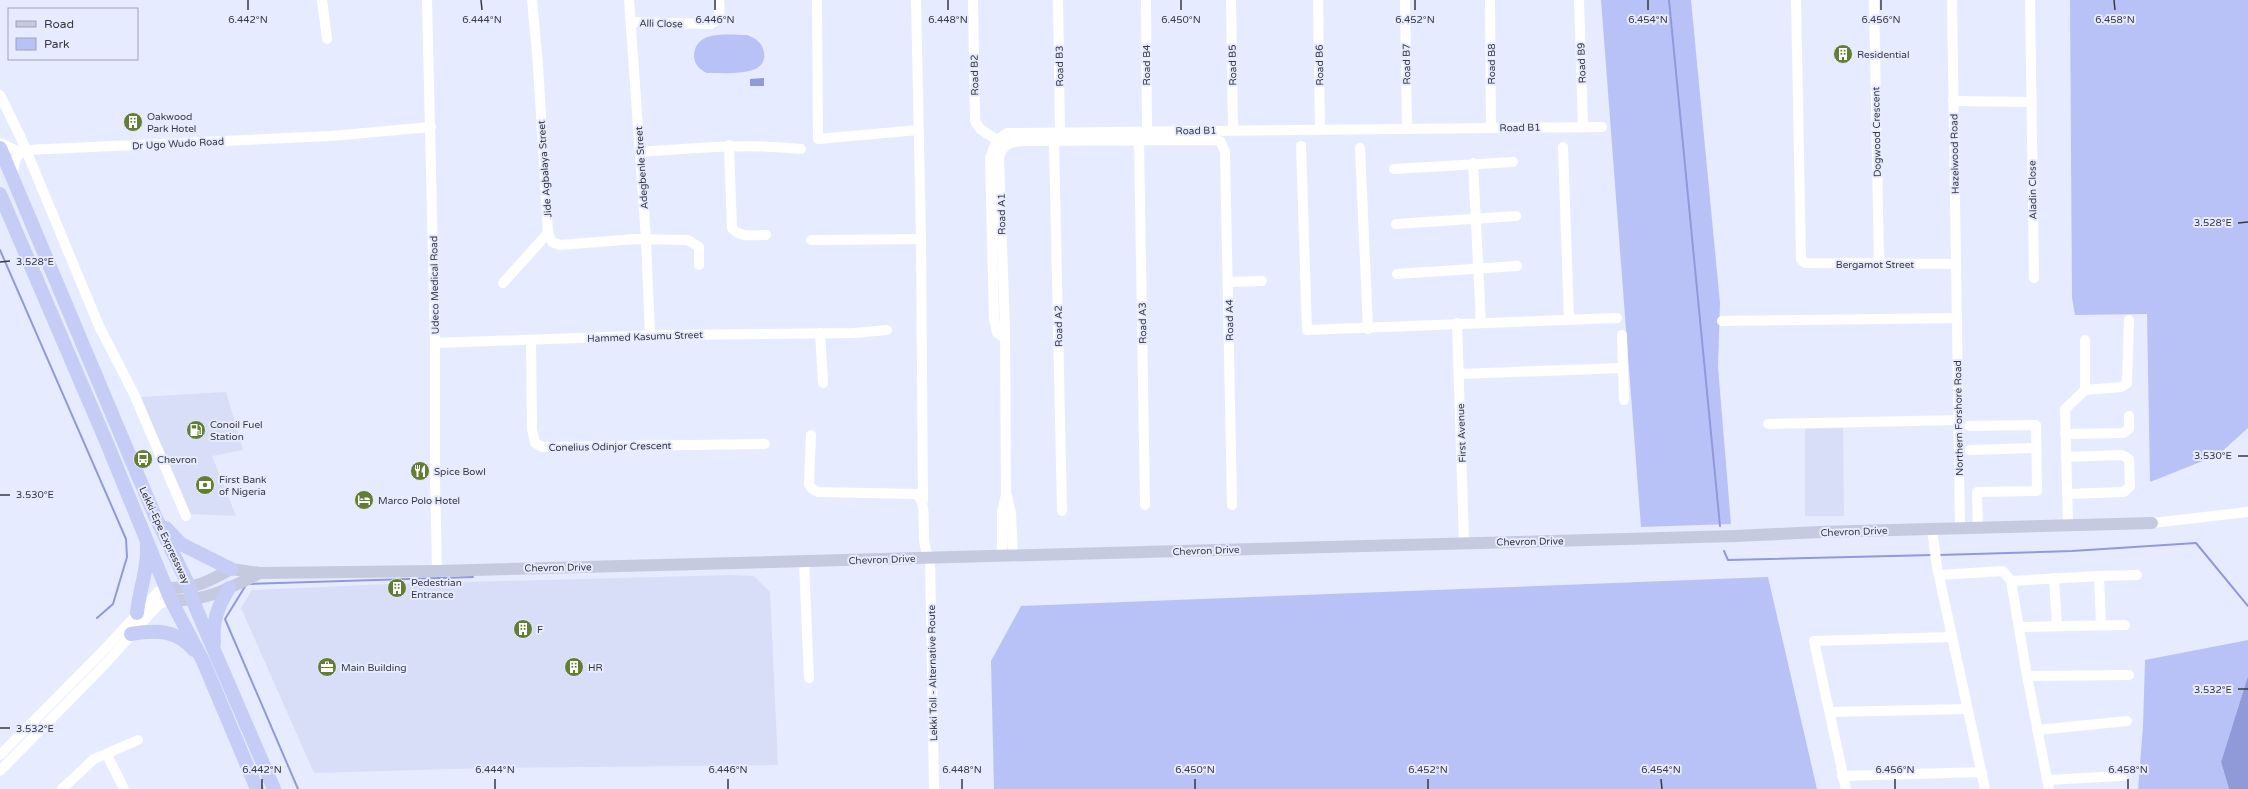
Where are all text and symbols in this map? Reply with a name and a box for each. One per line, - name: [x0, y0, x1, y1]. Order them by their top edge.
- legend: [8, 8, 138, 60]
- text: 6.442°N: [228, 14, 268, 26]
- text: 6.444°N: [462, 14, 502, 26]
- text: 6.446°N: [695, 14, 735, 26]
- text: 6.448°N: [928, 14, 968, 26]
- text: 6.450°N: [1161, 14, 1201, 26]
- text: 6.452°N: [1395, 14, 1435, 26]
- text: 6.454°N: [1628, 14, 1668, 26]
- text: 6.456°N: [1861, 14, 1901, 26]
- text: 6.458°N: [2095, 14, 2135, 26]
- text: Road: [44, 17, 74, 31]
- street label: Alli Close: [639, 18, 683, 30]
- text: Park: [44, 37, 70, 51]
- street label: Road B9: [1575, 42, 1589, 84]
- street label: Road B7: [1401, 43, 1413, 85]
- building icon: Residential: [1832, 43, 1854, 65]
- street label: Road B5: [1227, 44, 1239, 86]
- street label: Road B6: [1314, 44, 1326, 86]
- street label: Road B8: [1486, 44, 1498, 84]
- street label: Road B3: [1054, 45, 1066, 87]
- street label: Road B4: [1141, 45, 1153, 85]
- place label: Residential: [1857, 49, 1909, 61]
- street label: Road B2: [969, 54, 981, 96]
- street label: Dogwood Crescent: [1870, 87, 1884, 177]
- building icon: Oakwood Park Hotel: [122, 111, 144, 133]
- place label: Oakwood Park Hotel: [147, 111, 196, 135]
- street label: Hazelwood Road: [1948, 114, 1962, 194]
- street label: Jide Agbalaya Street: [536, 120, 554, 218]
- street label: Road B1: [1499, 122, 1541, 134]
- street label: Road B1: [1175, 125, 1217, 137]
- street label: Adegbenle Street: [633, 126, 651, 210]
- street label: Dr Ugo Wudo Road: [132, 136, 224, 152]
- street label: Aladin Close: [2026, 160, 2040, 220]
- street label: Road A1: [996, 193, 1008, 235]
- text: 3.528°E: [2194, 217, 2232, 229]
- street label: Udeco Medical Road: [428, 236, 442, 334]
- text: 3.528°E: [16, 256, 54, 268]
- street label: Bergamot Street: [1836, 259, 1914, 271]
- street label: Road A4: [1224, 299, 1236, 341]
- street label: Road A3: [1137, 302, 1149, 344]
- street label: Road A2: [1053, 305, 1065, 347]
- street label: Hammed Kasumu Street: [587, 329, 703, 345]
- street label: Northern Forshore Road: [1952, 360, 1966, 476]
- street label: First Avenue: [1455, 403, 1469, 463]
- fuel station icon: Conoil Fuel Station: [185, 419, 207, 441]
- place label: Conoil Fuel Station: [210, 419, 263, 443]
- street label: Conelius Odinjor Crescent: [549, 440, 672, 454]
- bus stop icon: Chevron: [132, 448, 154, 470]
- text: 3.530°E: [2194, 450, 2232, 462]
- place label: Chevron: [157, 454, 197, 466]
- restaurant icon: Spice Bowl: [409, 460, 431, 482]
- place label: Spice Bowl: [434, 466, 486, 478]
- bank icon: First Bank of Nigeria: [194, 474, 216, 496]
- place label: First Bank of Nigeria: [219, 474, 267, 498]
- street label: Lekki-Epe Expressway: [136, 485, 192, 586]
- text: 3.530°E: [16, 489, 54, 501]
- hotel icon: Marco Polo Hotel: [353, 489, 375, 511]
- place label: Marco Polo Hotel: [378, 495, 460, 507]
- street label: Chevron Drive: [1820, 525, 1888, 539]
- street label: Chevron Drive: [1496, 535, 1564, 549]
- street label: Chevron Drive: [1172, 544, 1240, 558]
- street label: Chevron Drive: [848, 553, 916, 567]
- street label: Chevron Drive: [524, 561, 592, 575]
- building icon: Pedestrian Entrance: [386, 577, 408, 599]
- place label: Pedestrian Entrance: [411, 577, 462, 601]
- street label: Lekki Toll - Alternative Route: [926, 604, 940, 741]
- building icon: F: [512, 618, 534, 640]
- place label: F: [537, 624, 543, 636]
- office icon: Main Building: [316, 656, 338, 678]
- building icon: HR: [563, 656, 585, 678]
- place label: Main Building: [341, 662, 407, 674]
- place label: HR: [588, 662, 603, 674]
- text: 3.532°E: [2194, 684, 2232, 696]
- text: 3.532°E: [16, 723, 54, 735]
- text: 6.442°N: [242, 764, 282, 776]
- text: 6.444°N: [475, 764, 515, 776]
- text: 6.446°N: [708, 764, 748, 776]
- text: 6.448°N: [942, 764, 982, 776]
- text: 6.450°N: [1175, 764, 1215, 776]
- text: 6.452°N: [1408, 764, 1448, 776]
- text: 6.454°N: [1641, 764, 1681, 776]
- text: 6.456°N: [1875, 764, 1915, 776]
- text: 6.458°N: [2108, 764, 2148, 776]

